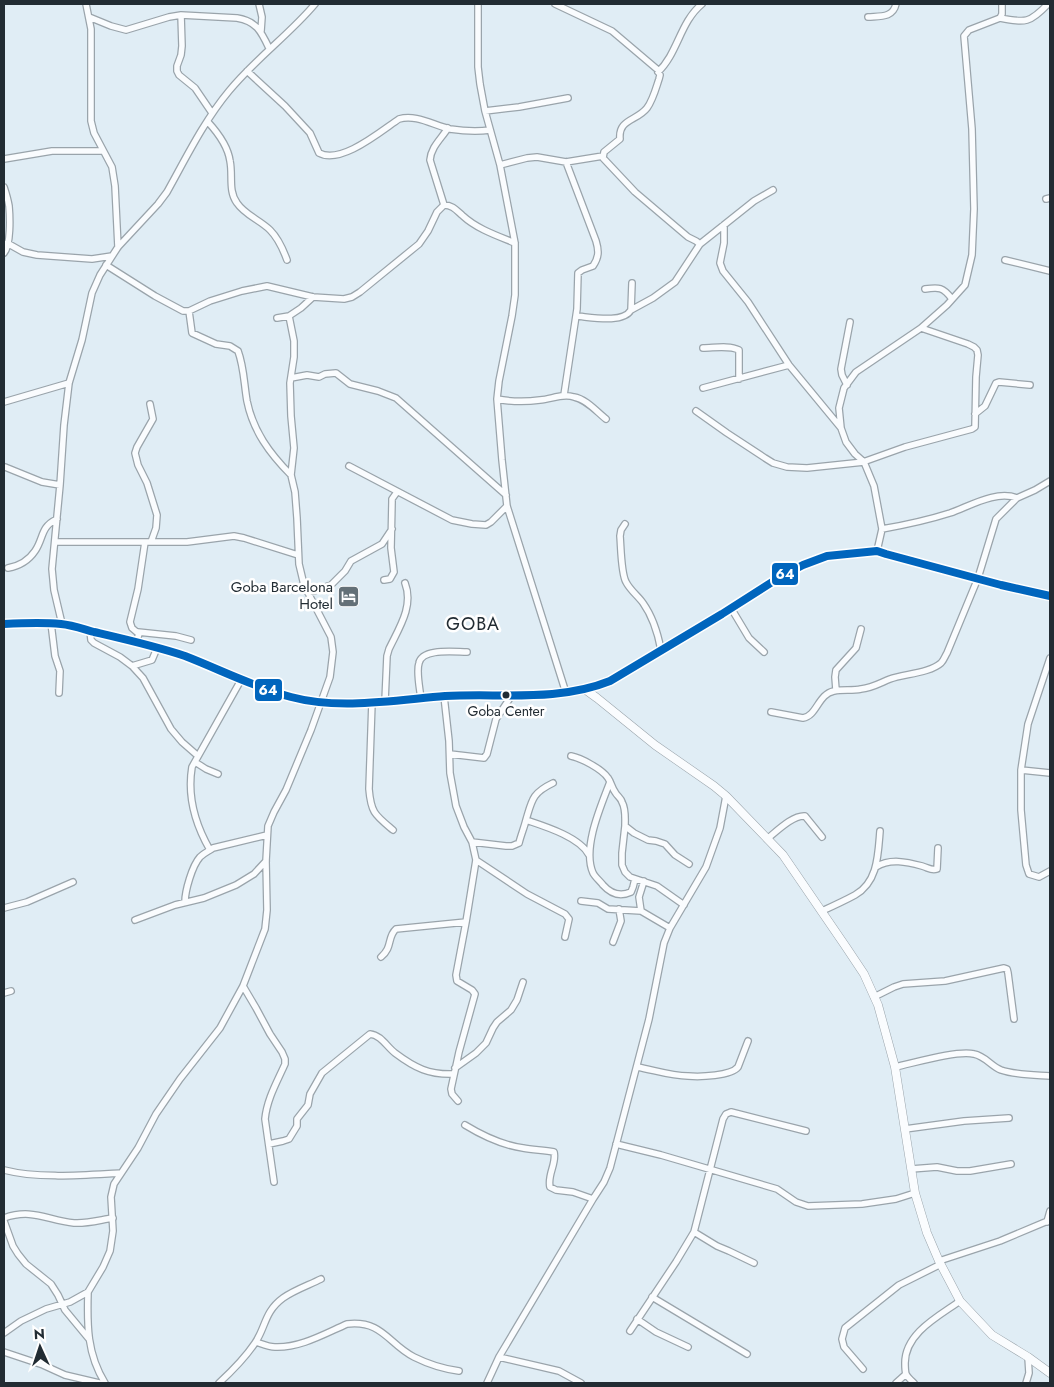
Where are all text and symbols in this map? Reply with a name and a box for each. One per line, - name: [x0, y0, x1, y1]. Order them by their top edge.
- line badge: 64: [771, 562, 799, 586]
- text: 64: [775, 564, 795, 584]
- place label: Goba Barcelona Hotel: [231, 576, 333, 615]
- hotel icon: Goba Barcelona Hotel: [337, 584, 361, 608]
- district label: GOBA: [446, 611, 500, 637]
- line badge: 64: [254, 678, 283, 702]
- text: 64: [258, 680, 278, 700]
- marker: Goba Center: [501, 690, 511, 700]
- place label: Goba Center: [468, 701, 545, 721]
- north arrow: [15, 1322, 65, 1372]
- text: N: [33, 1324, 45, 1344]

